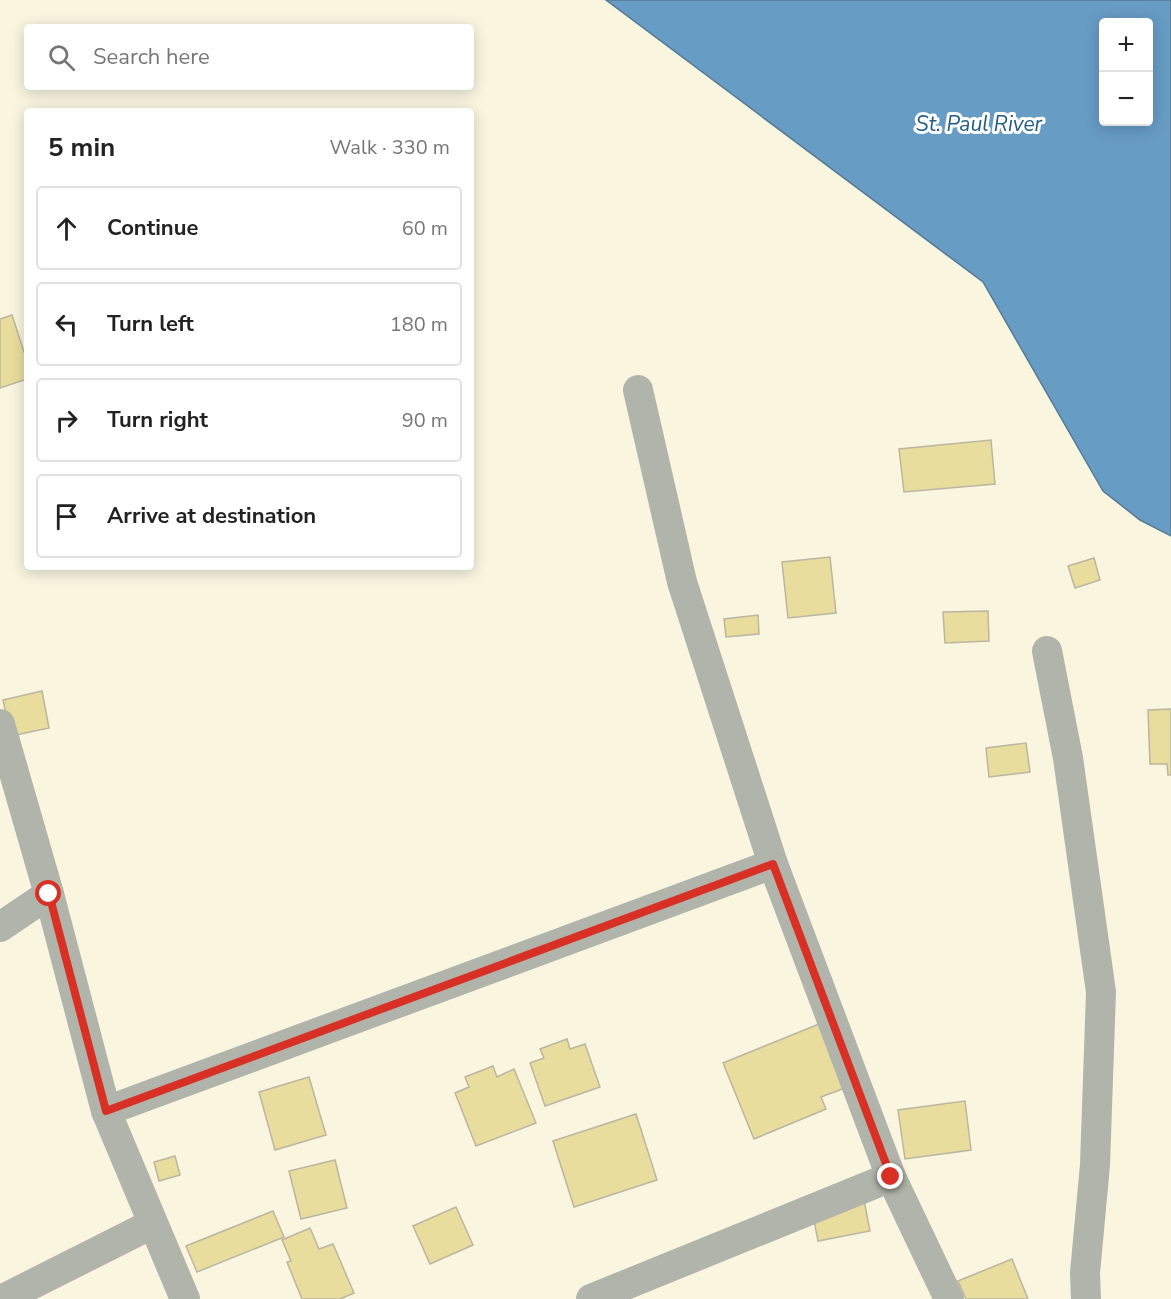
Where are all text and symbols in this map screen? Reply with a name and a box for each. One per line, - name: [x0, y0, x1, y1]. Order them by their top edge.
- map controls: [1099, 18, 1153, 126]
- button: +: [1099, 18, 1153, 72]
- search box: [24, 24, 474, 90]
- icon: search: [45, 41, 78, 74]
- text: Search here: [93, 42, 210, 72]
- button: −: [1099, 72, 1153, 126]
- water label: St. Paul River: [916, 110, 1043, 138]
- text: 5 min: [48, 130, 115, 165]
- text: Walk · 330 m: [330, 134, 450, 161]
- icon: ahead: [50, 212, 83, 245]
- text: Continue: [107, 213, 198, 243]
- text: 60 m: [402, 215, 448, 242]
- icon: left: [50, 308, 83, 341]
- text: Turn left: [107, 309, 194, 339]
- text: 180 m: [390, 311, 448, 338]
- icon: right: [50, 404, 83, 437]
- text: Turn right: [107, 405, 208, 435]
- text: 90 m: [402, 407, 448, 434]
- icon: arrive: [50, 500, 83, 533]
- text: Arrive at destination: [107, 501, 316, 531]
- route start: [35, 880, 61, 906]
- route end: [877, 1163, 903, 1189]

